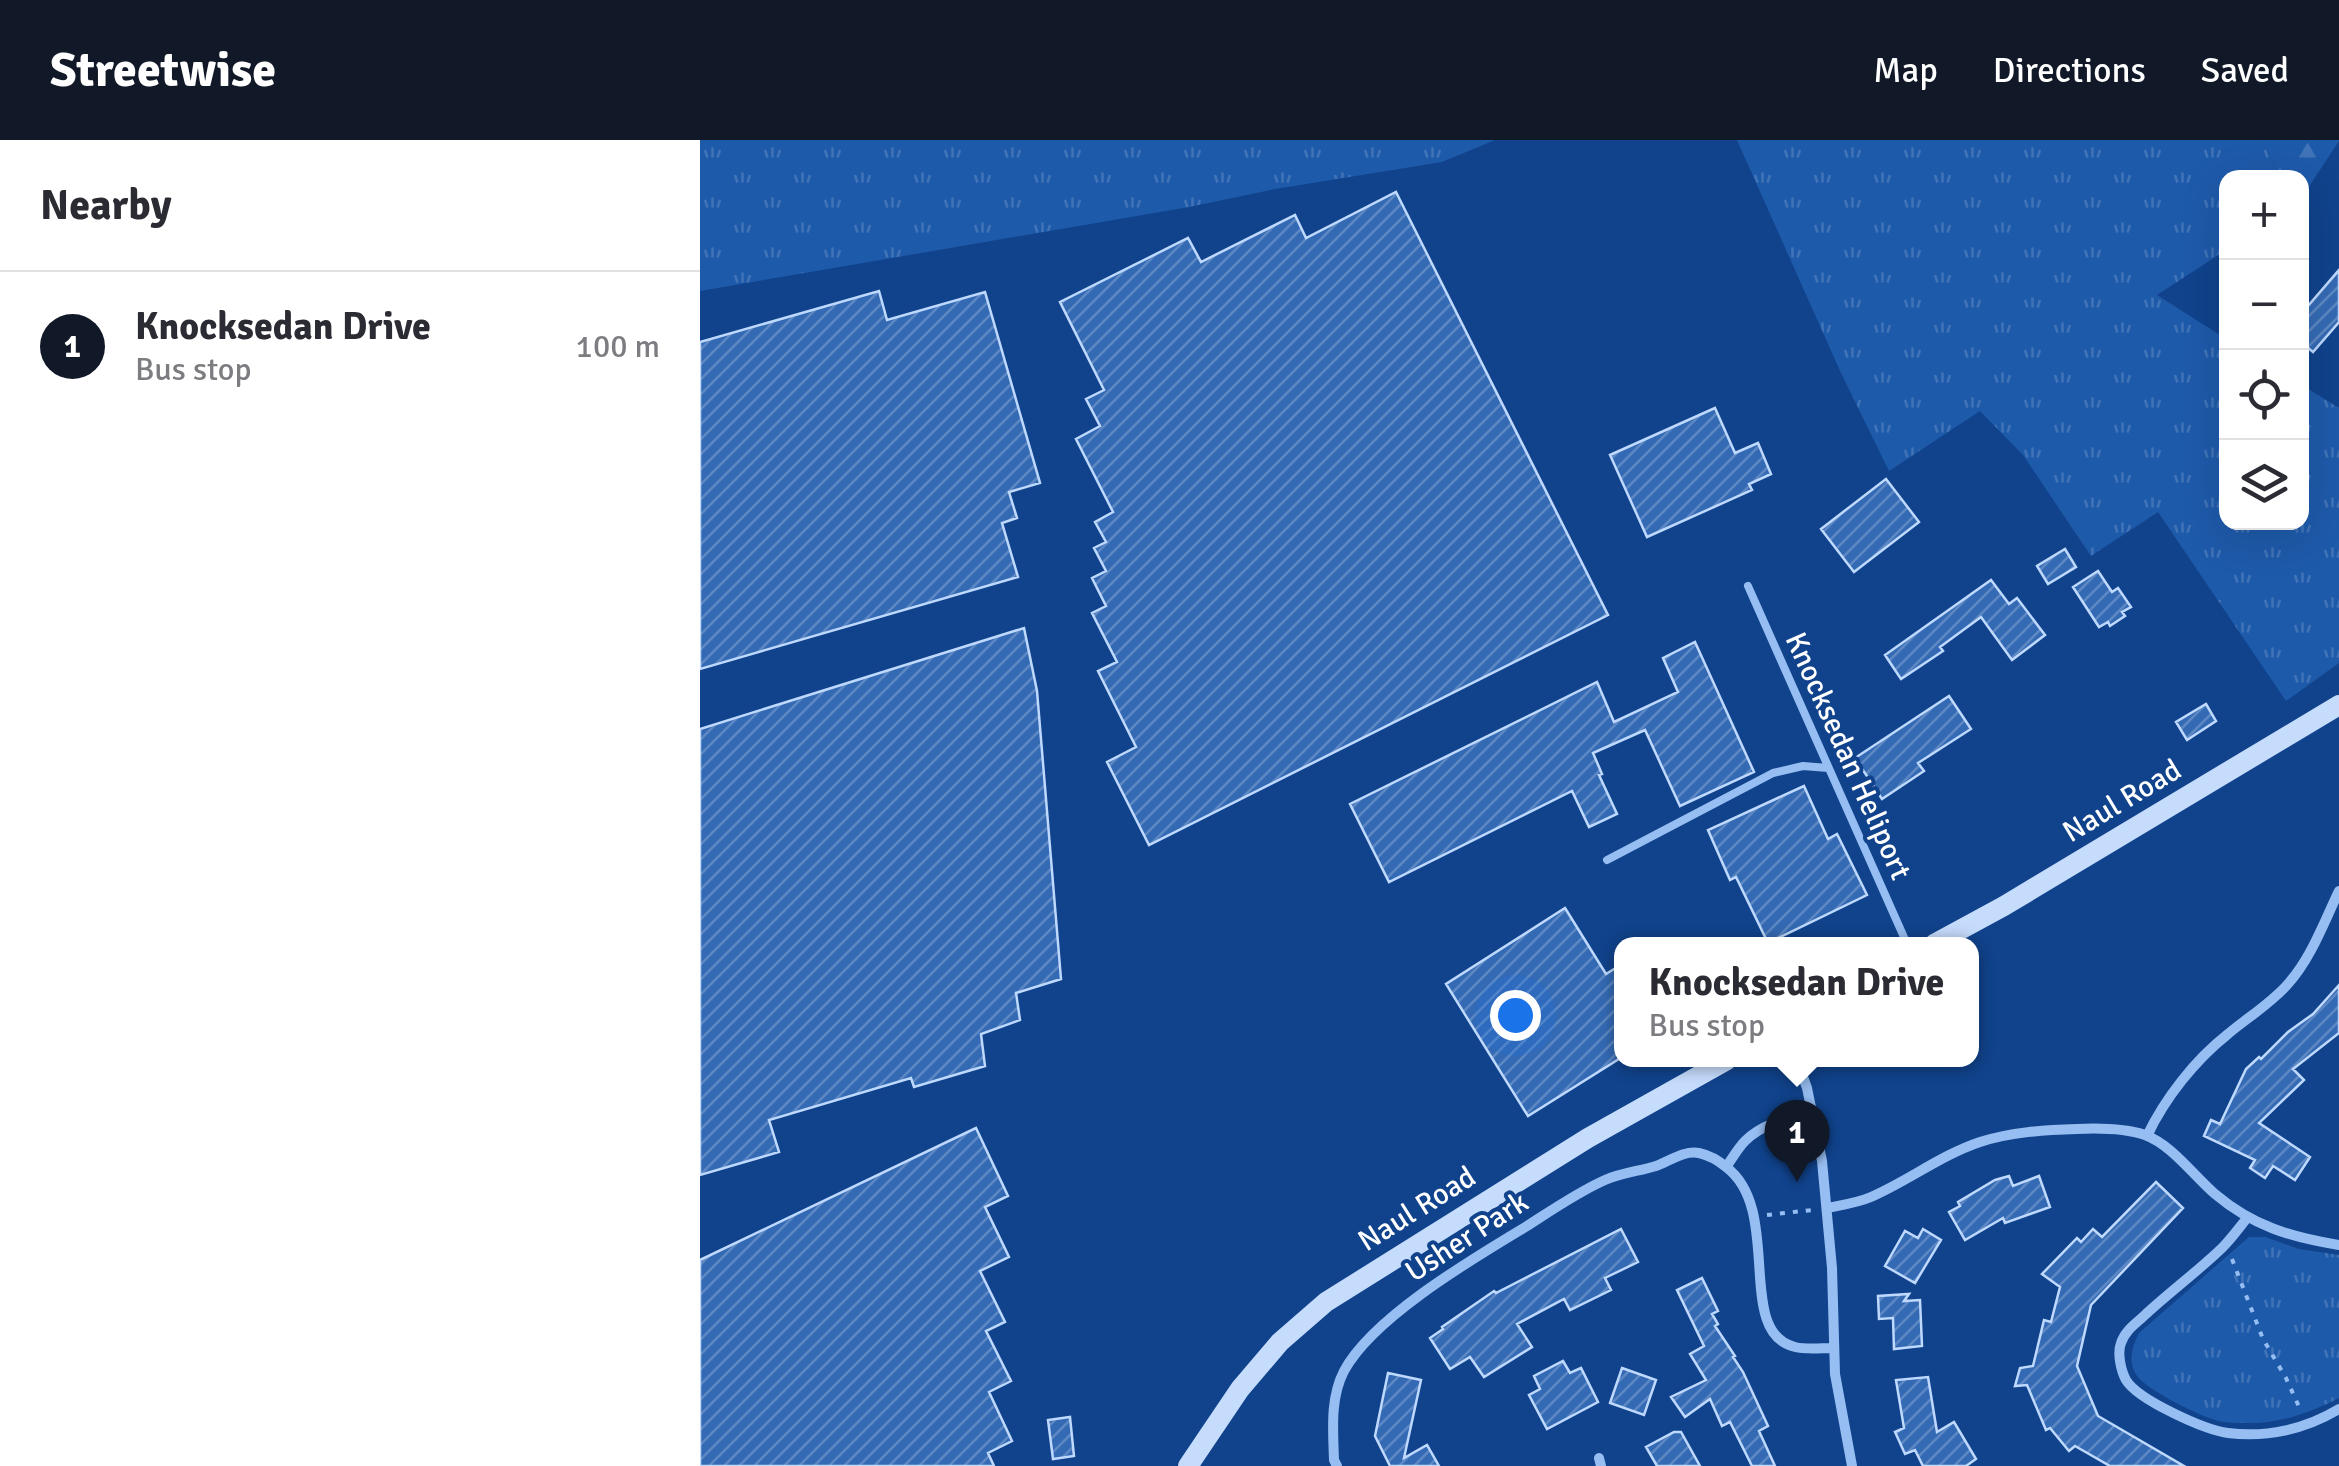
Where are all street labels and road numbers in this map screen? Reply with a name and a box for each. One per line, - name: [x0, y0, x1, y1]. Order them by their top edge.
- street label: Knocksedan Heliport: [1777, 627, 1919, 885]
- street label: Naul Road: [2056, 751, 2188, 851]
- street label: Naul Road: [1351, 1158, 1483, 1260]
- street label: Usher Park: [1399, 1184, 1535, 1290]

